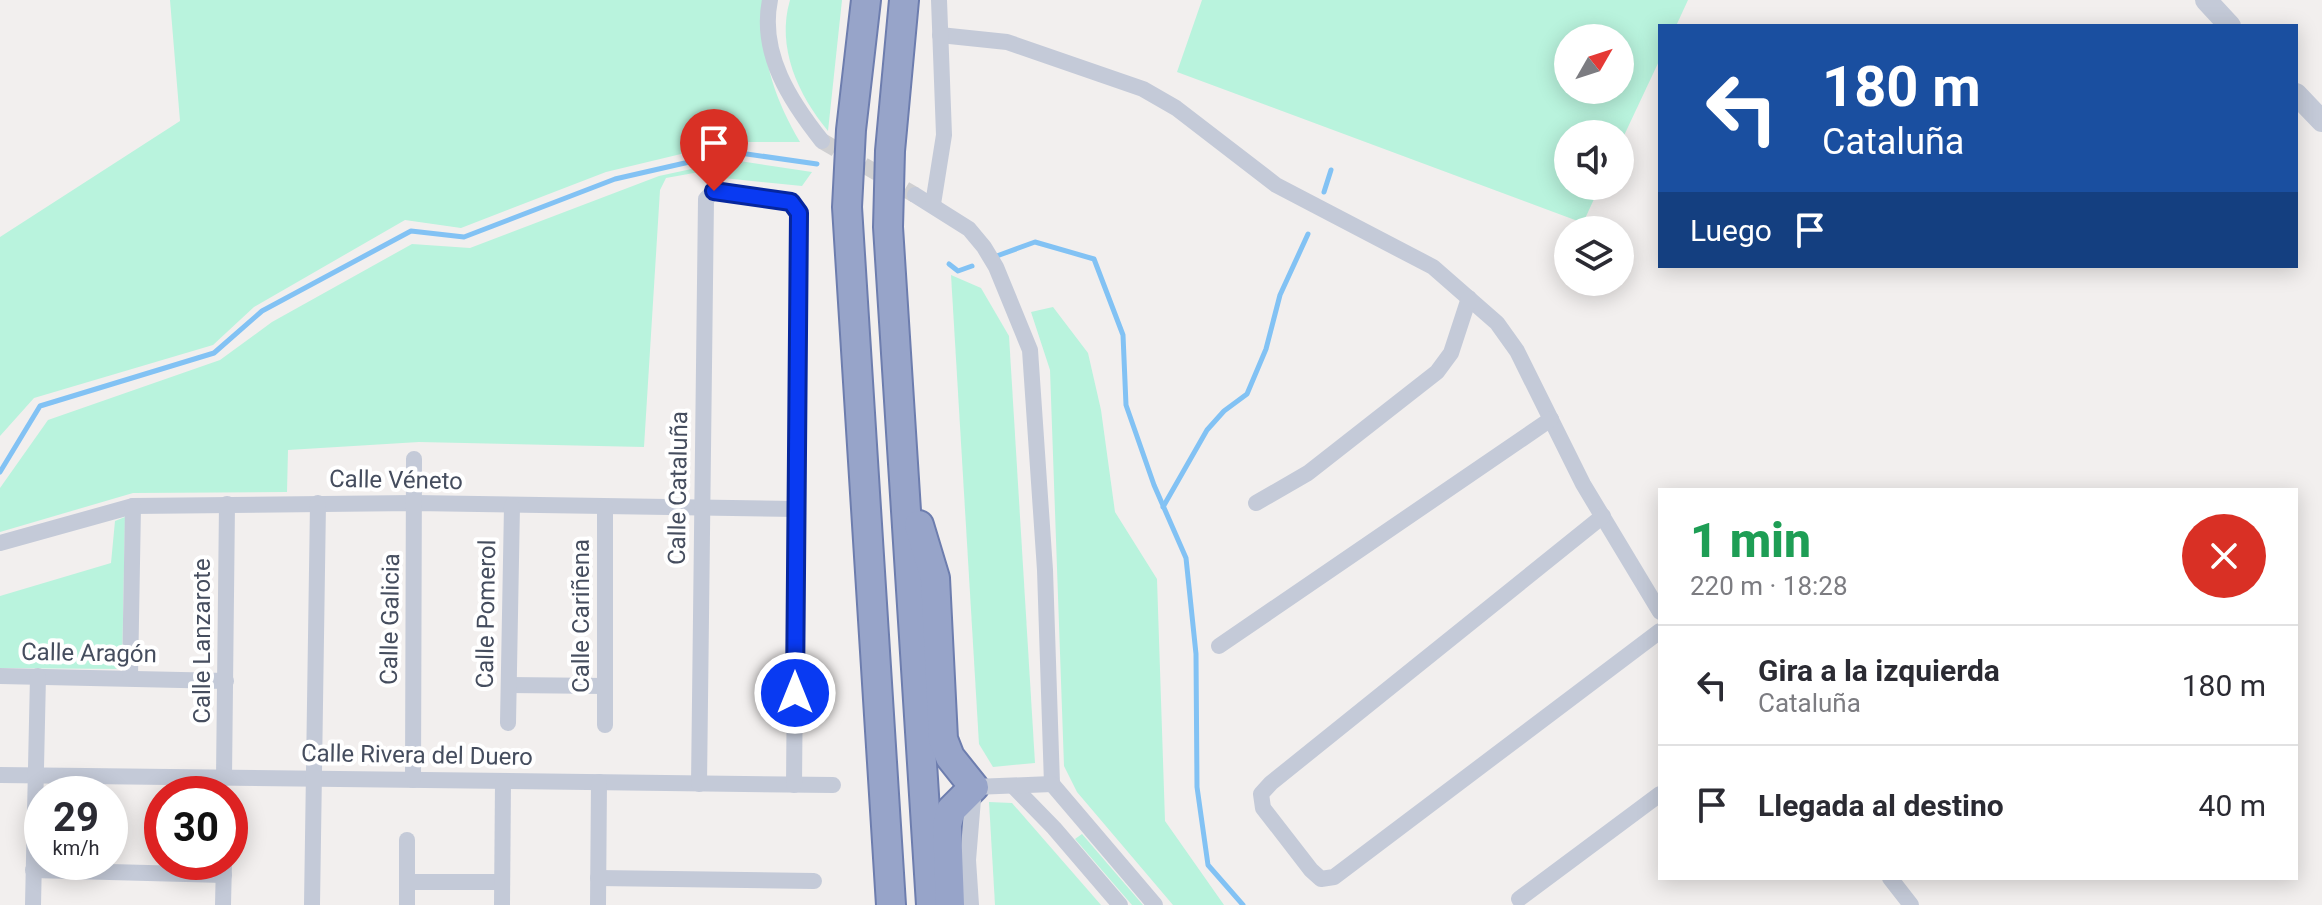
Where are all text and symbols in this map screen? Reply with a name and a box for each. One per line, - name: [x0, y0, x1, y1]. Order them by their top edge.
- north arrow: [1554, 24, 1634, 104]
- map controls: [1554, 24, 1634, 296]
- text: 180 m: [1822, 54, 1981, 120]
- icon: left: [1690, 56, 1794, 160]
- pin: [680, 109, 748, 191]
- button: sound: [1554, 120, 1634, 200]
- icon: arrive: [692, 121, 736, 165]
- text: Cataluña: [1822, 121, 1964, 163]
- icon: arrive: [1788, 208, 1832, 252]
- text: Luego: [1690, 213, 1772, 248]
- button: layers: [1554, 216, 1634, 296]
- street label: Calle Cataluña: [663, 411, 693, 565]
- street label: Calle Véneto: [329, 465, 463, 495]
- text: 1 min: [1690, 512, 1811, 569]
- button: close: [2182, 514, 2266, 598]
- street label: Calle Pomerol: [471, 539, 501, 689]
- street label: Calle Cariñena: [567, 539, 595, 693]
- street label: Calle Galicia: [375, 553, 405, 685]
- street label: Calle Lanzarote: [188, 558, 216, 724]
- text: 220 m · 18:28: [1690, 571, 1848, 601]
- street label: Calle Aragón: [21, 638, 157, 668]
- position arrow: [753, 651, 837, 735]
- text: Gira a la izquierda: [1758, 653, 2000, 688]
- icon: left: [1690, 663, 1734, 707]
- text: 180 m: [2182, 668, 2266, 703]
- text: Cataluña: [1758, 688, 1861, 718]
- street label: Calle Rivera del Duero: [301, 739, 533, 771]
- speed limit sign: 30: [144, 776, 248, 880]
- icon: arrive: [1690, 783, 1734, 827]
- text: Llegada al destino: [1758, 788, 2004, 823]
- text: 40 m: [2199, 788, 2266, 823]
- text: 29: [53, 794, 99, 841]
- text: km/h: [53, 836, 99, 860]

